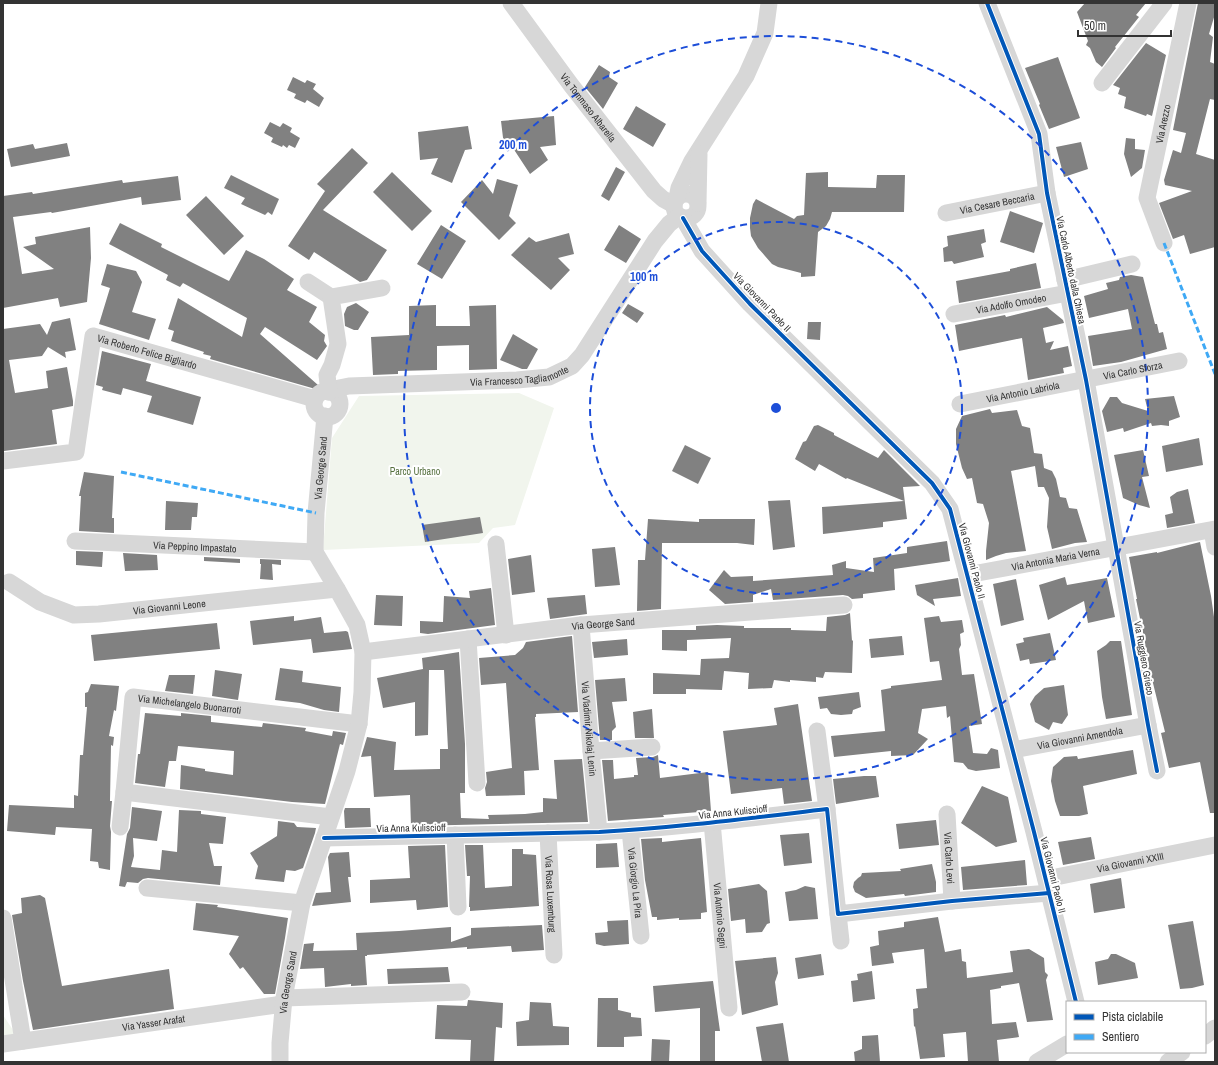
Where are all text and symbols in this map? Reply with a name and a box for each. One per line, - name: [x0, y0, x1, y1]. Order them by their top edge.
- scale bar: [1078, 12, 1171, 38]
- text: 50 m: [1084, 18, 1106, 34]
- street label: Via Tommaso Albarella: [558, 70, 620, 145]
- street label: Via Arezzo: [1152, 103, 1173, 144]
- text: 200 m: [499, 137, 527, 153]
- street label: Via Cesare Beccaria: [959, 189, 1036, 217]
- street label: Via Carlo Alberto dalla Chiesa: [1053, 215, 1089, 325]
- text: 100 m: [630, 269, 658, 285]
- street label: Via Giovanni Paolo II: [730, 269, 794, 335]
- street label: Via Adolfo Omodeo: [975, 291, 1048, 316]
- street label: Via Roberto Felice Bigliardo: [96, 331, 199, 372]
- street label: Via Carlo Sforza: [1102, 358, 1164, 382]
- street label: Via Francesco Tagliamonte: [470, 362, 571, 388]
- street label: Via Antonio Labriola: [985, 378, 1061, 405]
- centre of rings: [769, 401, 783, 415]
- street label: Via George Sand: [311, 436, 330, 500]
- park label: Parco Urbano: [390, 465, 441, 478]
- street label: Via Giovanni Paolo II: [956, 522, 988, 600]
- street label: Via Peppino Impastato: [153, 538, 237, 555]
- street label: Via Antonia Maria Verna: [1010, 544, 1101, 573]
- street label: Via Giovanni Leone: [132, 596, 207, 617]
- street label: Via George Sand: [571, 614, 635, 633]
- street label: Via Ruggiero Grieco: [1131, 620, 1157, 697]
- street label: Via Vladimir Nikolaj Lenin: [579, 681, 600, 777]
- street label: Via Michelangelo Buonarroti: [137, 691, 242, 716]
- street label: Via Giovanni Amendola: [1036, 723, 1124, 752]
- street label: Via Anna Kuliscioff: [698, 802, 769, 822]
- street label: Via Anna Kuliscioff: [376, 821, 446, 835]
- street label: Via Carlo Levi: [942, 832, 958, 884]
- street label: Via Giovanni Paolo II: [1037, 836, 1069, 914]
- street label: Via Giorgio La Pira: [625, 847, 646, 919]
- street label: Via Giovanni XXIII: [1096, 849, 1165, 875]
- street label: Via Rosa Luxemburg: [543, 855, 559, 933]
- street label: Via Antonio Segni: [711, 882, 730, 949]
- street label: Via George Sand: [276, 950, 299, 1014]
- legend: [1066, 1001, 1206, 1053]
- text: Pista ciclabile: [1102, 1009, 1163, 1025]
- street label: Via Yasser Arafat: [121, 1012, 186, 1033]
- text: Sentiero: [1102, 1029, 1139, 1045]

